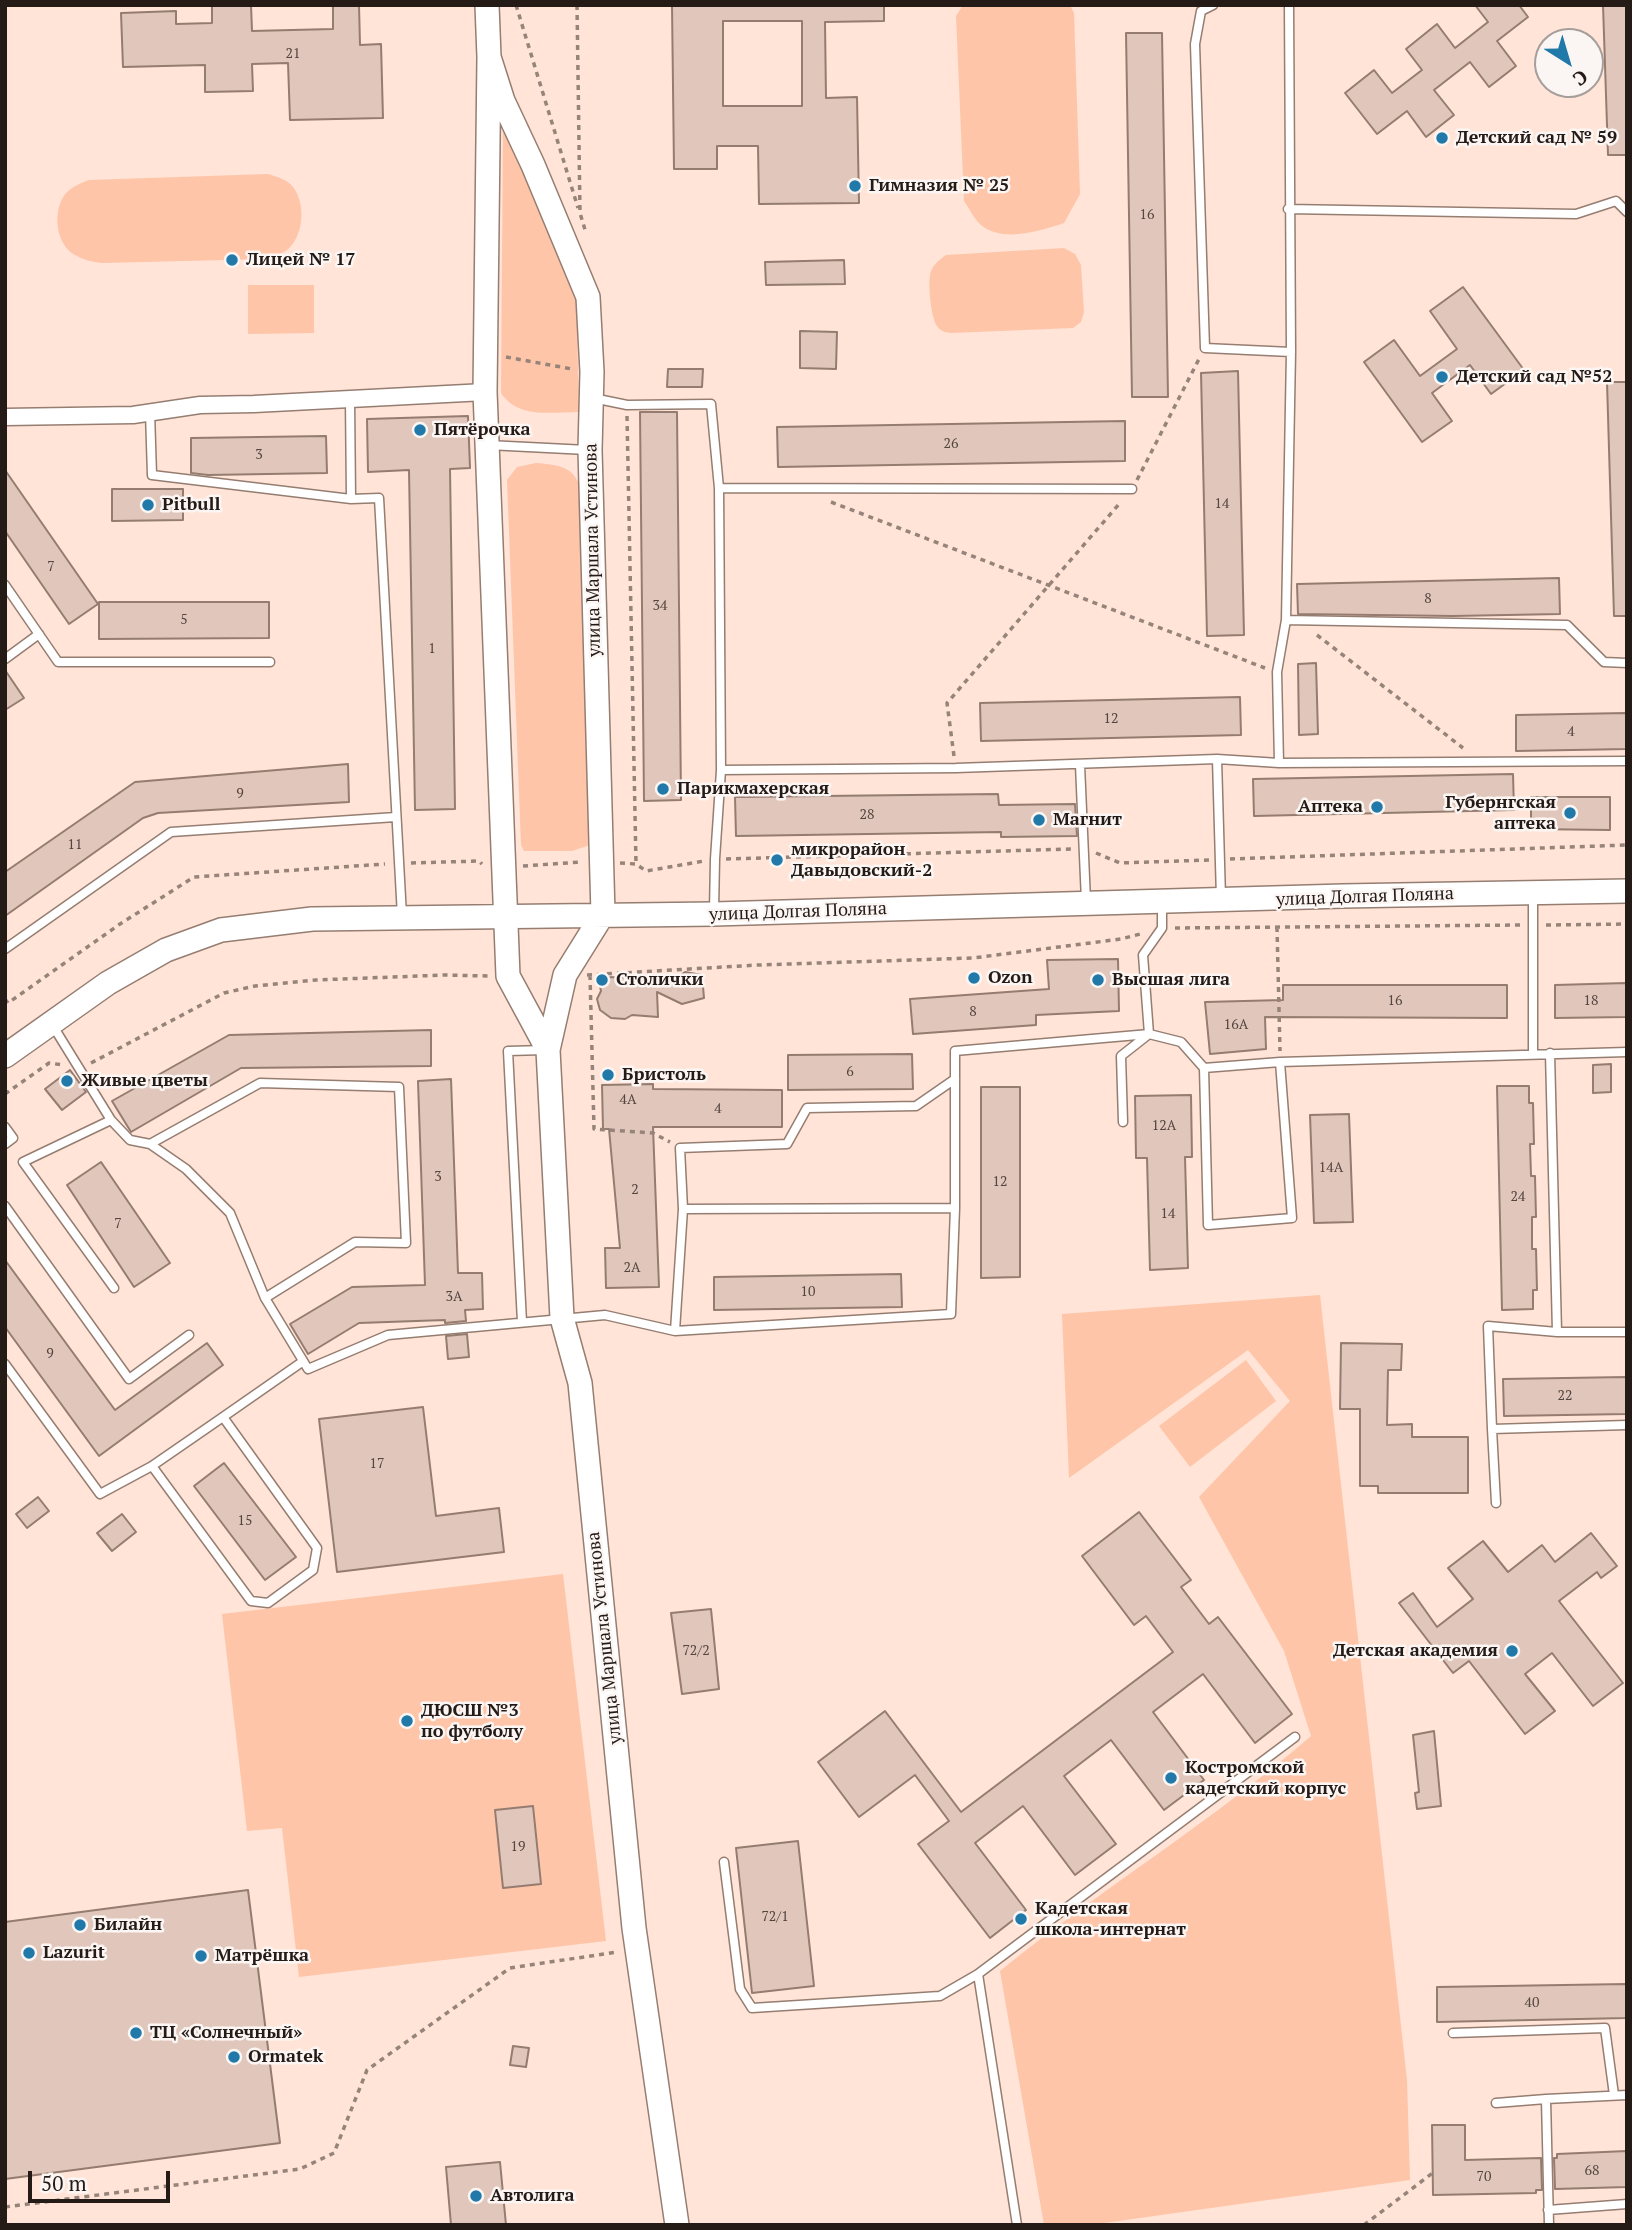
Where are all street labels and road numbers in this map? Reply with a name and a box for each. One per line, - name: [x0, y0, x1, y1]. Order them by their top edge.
- street label: улица Маршала Устинова: [580, 443, 606, 657]
- street label: улица Долгая Поляна: [1276, 883, 1454, 911]
- street label: улица Долгая Поляна: [709, 898, 887, 926]
- street label: улица Маршала Устинова: [583, 1531, 627, 1745]

